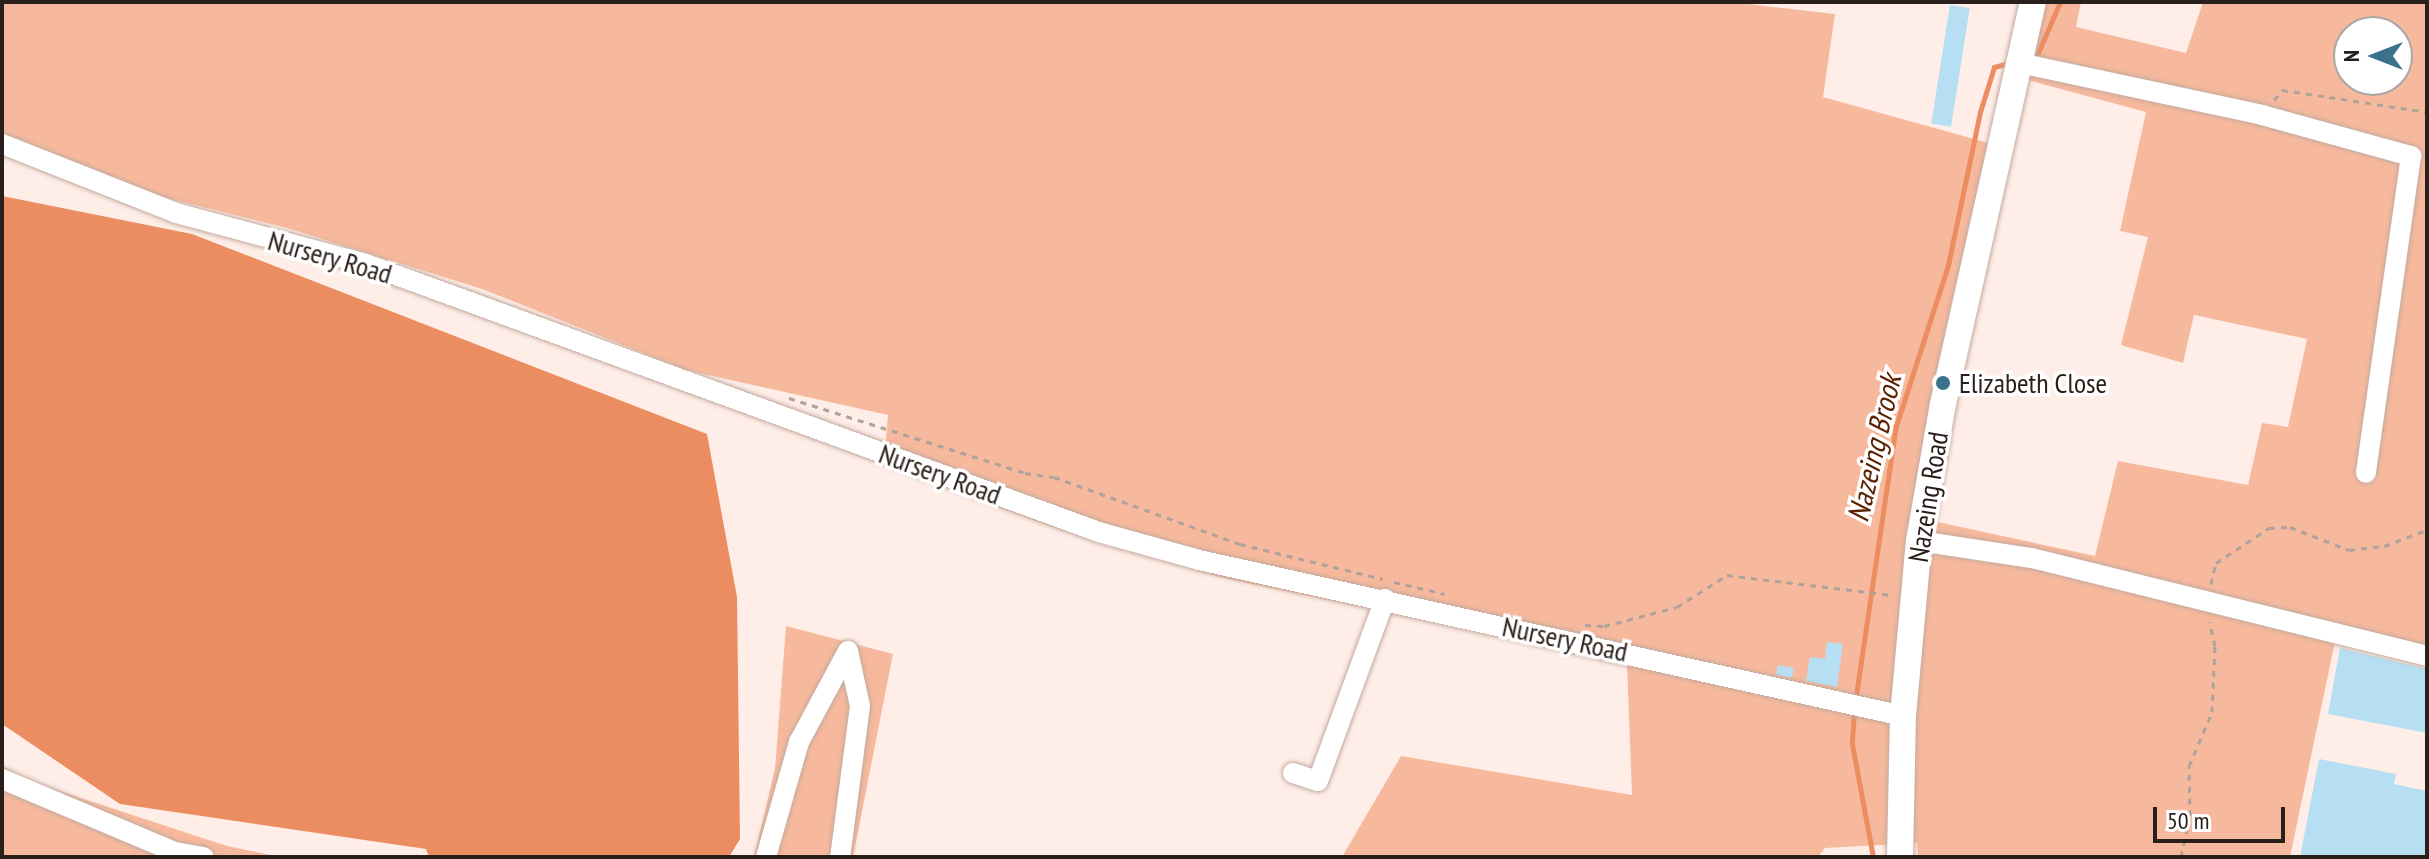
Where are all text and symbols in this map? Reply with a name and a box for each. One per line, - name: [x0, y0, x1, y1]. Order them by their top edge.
- north arrow: [2333, 16, 2413, 96]
- text: N: [2337, 50, 2365, 62]
- street label: Nursery Road: [264, 223, 396, 291]
- place label: Elizabeth Close: [1959, 366, 2107, 400]
- water label: Nazeing Brook: [1840, 371, 1908, 525]
- marker: Elizabeth Close: [1934, 374, 1952, 392]
- street label: Nazeing Road: [1901, 429, 1955, 565]
- street label: Nursery Road: [874, 436, 1006, 512]
- street label: Nursery Road: [1499, 609, 1631, 669]
- scale bar: [2157, 791, 2289, 841]
- text: 50 m: [2167, 805, 2209, 836]

